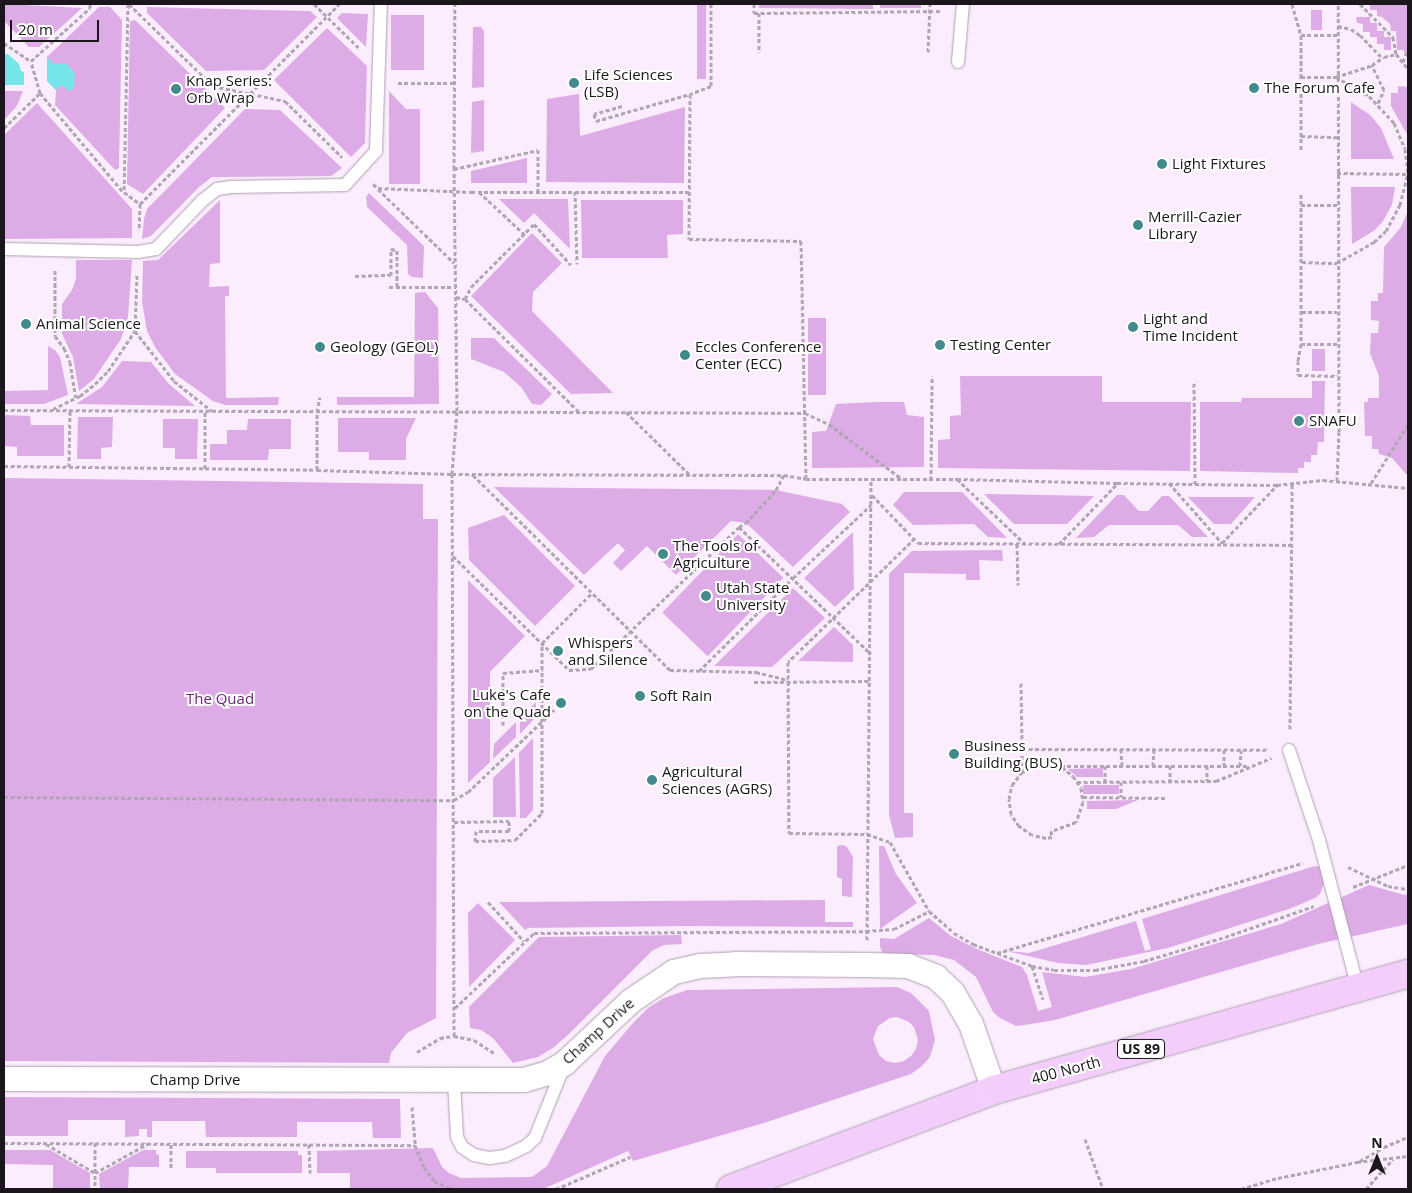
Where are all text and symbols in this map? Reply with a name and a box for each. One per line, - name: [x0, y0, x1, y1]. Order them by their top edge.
- scale bar: [12, 10, 101, 42]
- text: 20 m: [18, 19, 53, 39]
- place label: Life Sciences (LSB): [584, 65, 673, 100]
- place label: Knap Series: Orb Wrap: [186, 71, 272, 106]
- marker: Life Sciences (LSB): [568, 77, 580, 89]
- place label: The Forum Cafe: [1264, 79, 1375, 97]
- marker: The Forum Cafe: [1248, 82, 1260, 94]
- marker: Knap Series: Orb Wrap: [170, 83, 182, 95]
- place label: Light Fixtures: [1172, 155, 1266, 173]
- marker: Light Fixtures: [1156, 158, 1168, 170]
- place label: Merrill-Cazier Library: [1148, 207, 1242, 242]
- marker: Merrill-Cazier Library: [1132, 219, 1144, 231]
- place label: Light and Time Incident: [1143, 309, 1238, 344]
- place label: Animal Science: [36, 315, 141, 333]
- marker: Animal Science: [20, 318, 32, 330]
- marker: Light and Time Incident: [1127, 321, 1139, 333]
- place label: Testing Center: [950, 336, 1051, 354]
- place label: Eccles Conference Center (ECC): [695, 337, 821, 372]
- place label: Geology (GEOL): [330, 338, 438, 356]
- marker: Testing Center: [934, 339, 946, 351]
- marker: Geology (GEOL): [314, 341, 326, 353]
- marker: Eccles Conference Center (ECC): [679, 349, 691, 361]
- place label: SNAFU: [1309, 412, 1357, 430]
- marker: SNAFU: [1293, 415, 1305, 427]
- place label: The Tools of Agriculture: [673, 536, 758, 571]
- marker: The Tools of Agriculture: [657, 548, 669, 560]
- place label: Utah State University: [716, 578, 789, 613]
- marker: Utah State University: [700, 590, 712, 602]
- place label: Whispers and Silence: [568, 633, 648, 668]
- marker: Whispers and Silence: [552, 645, 564, 657]
- place label: Luke's Cafe on the Quad: [464, 685, 551, 720]
- place label: Soft Rain: [650, 687, 712, 705]
- park label: The Quad: [186, 690, 254, 708]
- marker: Soft Rain: [634, 690, 646, 702]
- marker: Luke's Cafe on the Quad: [555, 697, 567, 709]
- place label: Business Building (BUS): [964, 736, 1062, 771]
- marker: Business Building (BUS): [948, 748, 960, 760]
- place label: Agricultural Sciences (AGRS): [662, 762, 772, 797]
- marker: Agricultural Sciences (AGRS): [646, 774, 658, 786]
- street label: Champ Drive: [558, 994, 638, 1068]
- road number: US 89: [1116, 1038, 1166, 1060]
- street label: 400 North: [1030, 1052, 1102, 1088]
- street label: Champ Drive: [150, 1071, 240, 1089]
- north arrow: [1352, 1133, 1402, 1183]
- text: N: [1371, 1133, 1383, 1152]

